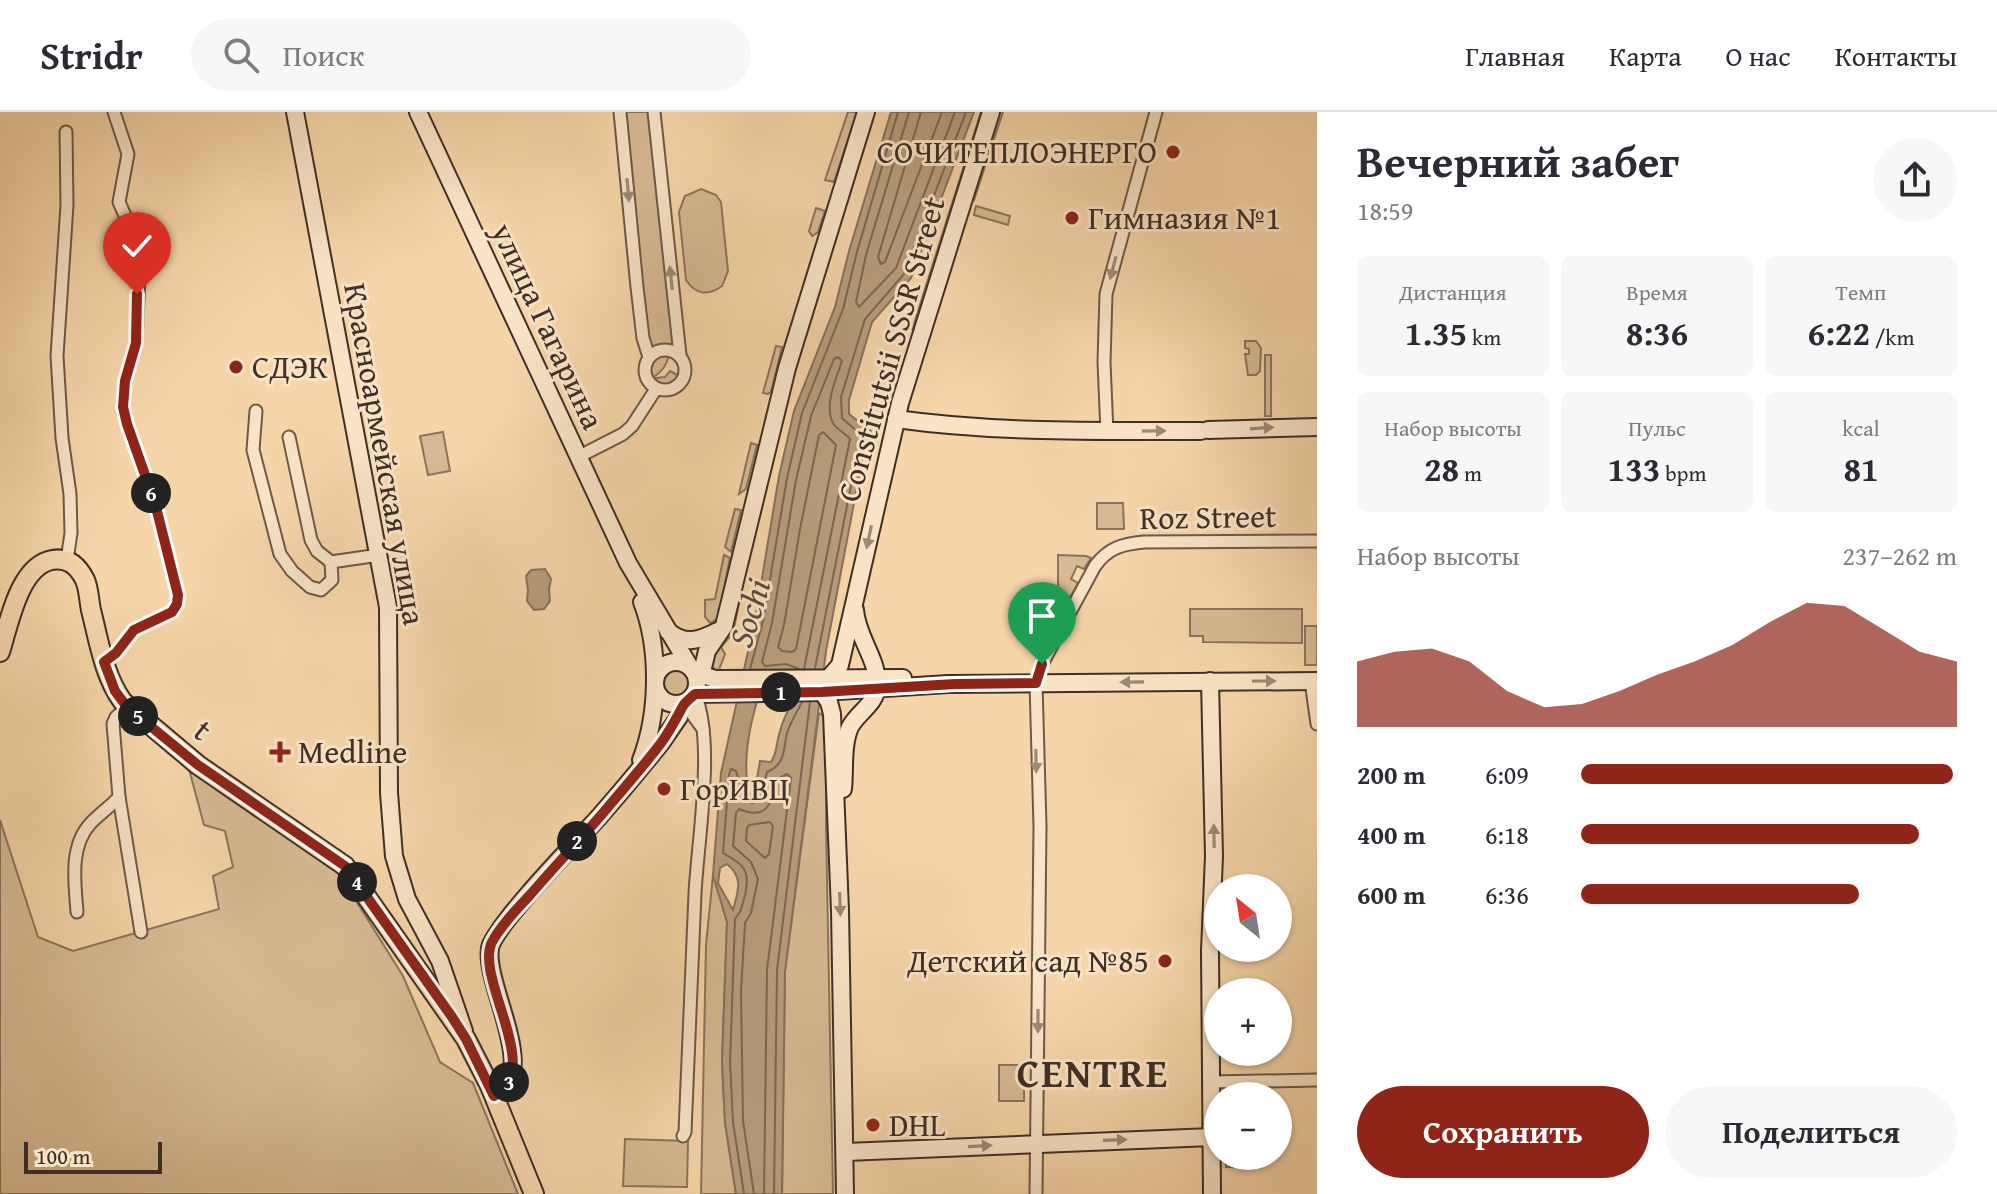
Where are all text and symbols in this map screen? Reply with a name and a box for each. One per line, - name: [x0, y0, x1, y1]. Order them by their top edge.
- search box: [191, 19, 751, 91]
- text: Stridr: [40, 27, 143, 83]
- icon: search: [219, 33, 263, 77]
- text: Поиск: [283, 33, 364, 77]
- text: Главная: [1465, 35, 1565, 76]
- text: Карта: [1609, 35, 1681, 76]
- text: О нас: [1725, 35, 1791, 76]
- text: Контакты: [1835, 35, 1957, 76]
- place label: СОЧИТЕПЛОЭНЕРГО: [877, 128, 1157, 175]
- text: Вечерний забег: [1357, 129, 1679, 193]
- button: share: [1873, 138, 1957, 222]
- marker: СОЧИТЕПЛОЭНЕРГО: [1164, 143, 1182, 161]
- one-way arrow: [621, 178, 634, 203]
- street label: Constitutsii SSSR Street: [824, 191, 957, 507]
- text: 18:59: [1357, 191, 1413, 230]
- place label: Гимназия №1: [1088, 194, 1281, 241]
- marker: Гимназия №1: [1063, 209, 1081, 227]
- pin: [103, 212, 171, 294]
- street label: улица Гагарина: [480, 214, 617, 437]
- icon: check: [115, 224, 159, 268]
- one-way arrow: [1106, 257, 1119, 281]
- one-way arrow: [664, 265, 677, 290]
- text: Дистанция: [1399, 276, 1507, 308]
- text: Время: [1626, 276, 1688, 308]
- text: Темп: [1836, 276, 1886, 308]
- street label: Красноармейская улица: [332, 279, 439, 629]
- text: 1.35: [1405, 308, 1467, 357]
- text: 8:36: [1626, 308, 1688, 357]
- text: 6:22: [1808, 308, 1870, 357]
- text: km: [1467, 321, 1501, 353]
- text: /km: [1870, 321, 1914, 353]
- place label: СДЭК: [252, 343, 328, 390]
- marker: СДЭК: [227, 358, 245, 376]
- text: Набор высоты: [1384, 412, 1522, 444]
- text: Пульс: [1628, 412, 1686, 444]
- text: kcal: [1842, 412, 1880, 444]
- one-way arrow: [1250, 421, 1275, 434]
- one-way arrow: [1142, 425, 1167, 437]
- text: 28: [1424, 444, 1459, 493]
- text: 133: [1608, 444, 1660, 493]
- text: 81: [1843, 444, 1879, 493]
- text: m: [1459, 457, 1482, 489]
- text: bpm: [1660, 457, 1706, 489]
- pin: 6: [131, 473, 171, 513]
- text: 6: [145, 477, 157, 509]
- street label: Roz Street: [1139, 492, 1277, 541]
- one-way arrow: [862, 524, 875, 549]
- text: Набор высоты: [1357, 536, 1519, 575]
- text: 237–262 m: [1843, 536, 1957, 575]
- water label: Sochi: [715, 572, 782, 653]
- pin: [1008, 582, 1076, 664]
- icon: arrive: [1020, 594, 1064, 638]
- pin: 1: [761, 672, 801, 712]
- one-way arrow: [1252, 675, 1277, 687]
- text: 1: [775, 676, 787, 708]
- one-way arrow: [1119, 676, 1144, 688]
- pin: 5: [118, 696, 158, 736]
- text: 5: [132, 700, 144, 732]
- street label: t: [184, 708, 222, 751]
- place label: Medline: [298, 728, 407, 775]
- marker: Medline: [269, 741, 291, 763]
- one-way arrow: [1030, 749, 1043, 774]
- text: 200 m: [1357, 755, 1425, 794]
- text: 6:09: [1485, 755, 1529, 794]
- place label: ГорИВЦ: [680, 765, 789, 812]
- marker: ГорИВЦ: [655, 780, 673, 798]
- text: 400 m: [1357, 815, 1425, 854]
- text: 6:18: [1485, 815, 1529, 854]
- pin: 2: [557, 821, 597, 861]
- one-way arrow: [1208, 823, 1220, 848]
- text: 2: [571, 825, 583, 857]
- pin: 4: [337, 862, 377, 902]
- text: 4: [351, 866, 363, 898]
- north arrow: [1204, 874, 1292, 962]
- map controls: [1204, 874, 1292, 1170]
- text: 600 m: [1357, 875, 1425, 914]
- text: 6:36: [1485, 875, 1529, 914]
- one-way arrow: [834, 892, 847, 917]
- place label: Детский сад №85: [906, 937, 1149, 984]
- marker: Детский сад №85: [1156, 952, 1174, 970]
- button: +: [1204, 978, 1292, 1066]
- one-way arrow: [1031, 1009, 1044, 1034]
- district label: CENTRE: [1017, 1043, 1169, 1102]
- pin: 3: [489, 1062, 529, 1102]
- text: 3: [503, 1066, 515, 1098]
- button: −: [1204, 1082, 1292, 1170]
- button: Сохранить: [1357, 1086, 1649, 1178]
- button: Поделиться: [1665, 1086, 1957, 1178]
- place label: DHL: [889, 1101, 946, 1148]
- marker: DHL: [864, 1116, 882, 1134]
- one-way arrow: [1103, 1134, 1128, 1147]
- scale bar: [24, 1138, 162, 1174]
- one-way arrow: [967, 1139, 993, 1152]
- text: 100 m: [36, 1140, 91, 1172]

